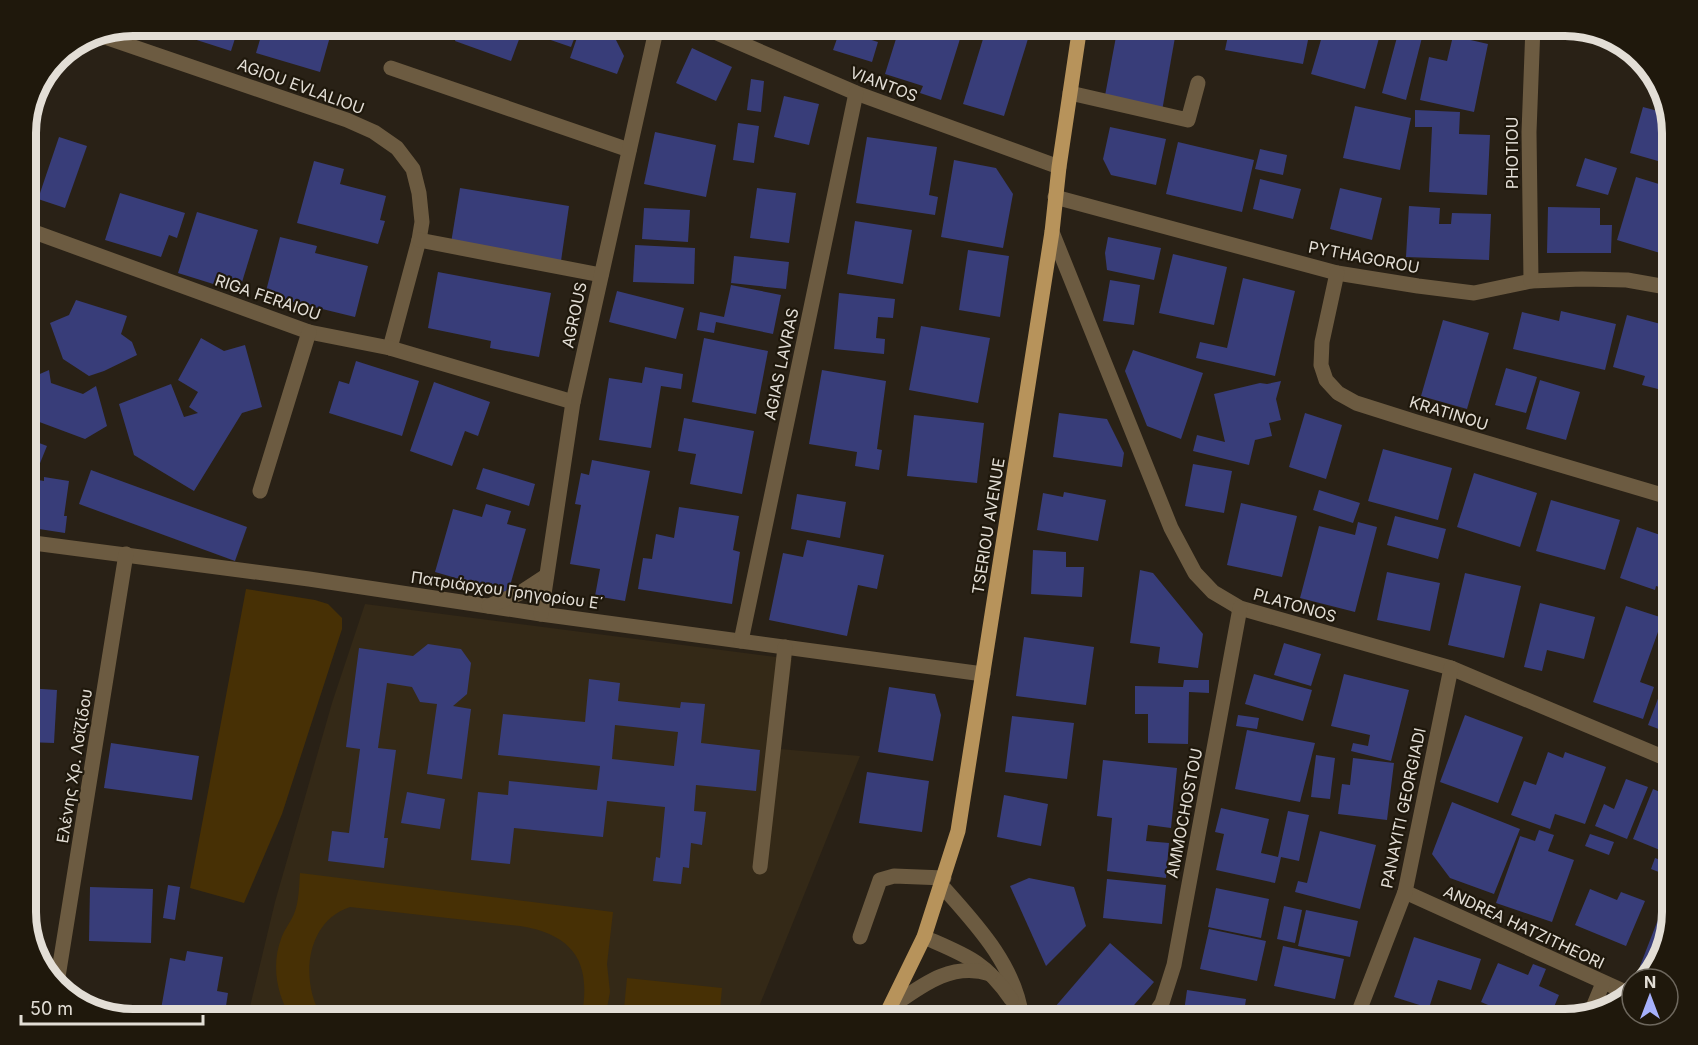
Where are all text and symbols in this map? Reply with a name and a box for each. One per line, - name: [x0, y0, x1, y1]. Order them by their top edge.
- street label: AGIOU EVLALIOU: [235, 54, 367, 118]
- street label: VIANTOS: [847, 62, 921, 106]
- street label: PHOTIOU: [1502, 117, 1522, 189]
- street label: PYTHAGOROU: [1307, 236, 1421, 278]
- street label: RIGA FERAIOU: [212, 270, 324, 324]
- street label: AGROUS: [557, 280, 591, 350]
- street label: AGIAS LAVRAS: [759, 306, 803, 422]
- street label: KRATINOU: [1407, 392, 1491, 434]
- street label: TSERIOU AVENUE: [967, 456, 1009, 596]
- street label: Πατριάρχου Γρηγορίου Ε΄: [410, 567, 604, 613]
- street label: PLATONOS: [1251, 584, 1339, 626]
- street label: Ελένης Χρ. Λοϊζίδου: [52, 687, 96, 845]
- street label: PANAYITI GEORGIADI: [1376, 726, 1430, 890]
- street label: AMMOCHOSTOU: [1162, 746, 1206, 880]
- street label: ANDREA HATZITHEORI: [1440, 881, 1608, 973]
- north arrow: [1620, 967, 1680, 1027]
- text: N: [1644, 972, 1656, 992]
- scale bar: [21, 988, 202, 1026]
- text: 50 m: [30, 998, 73, 1019]

